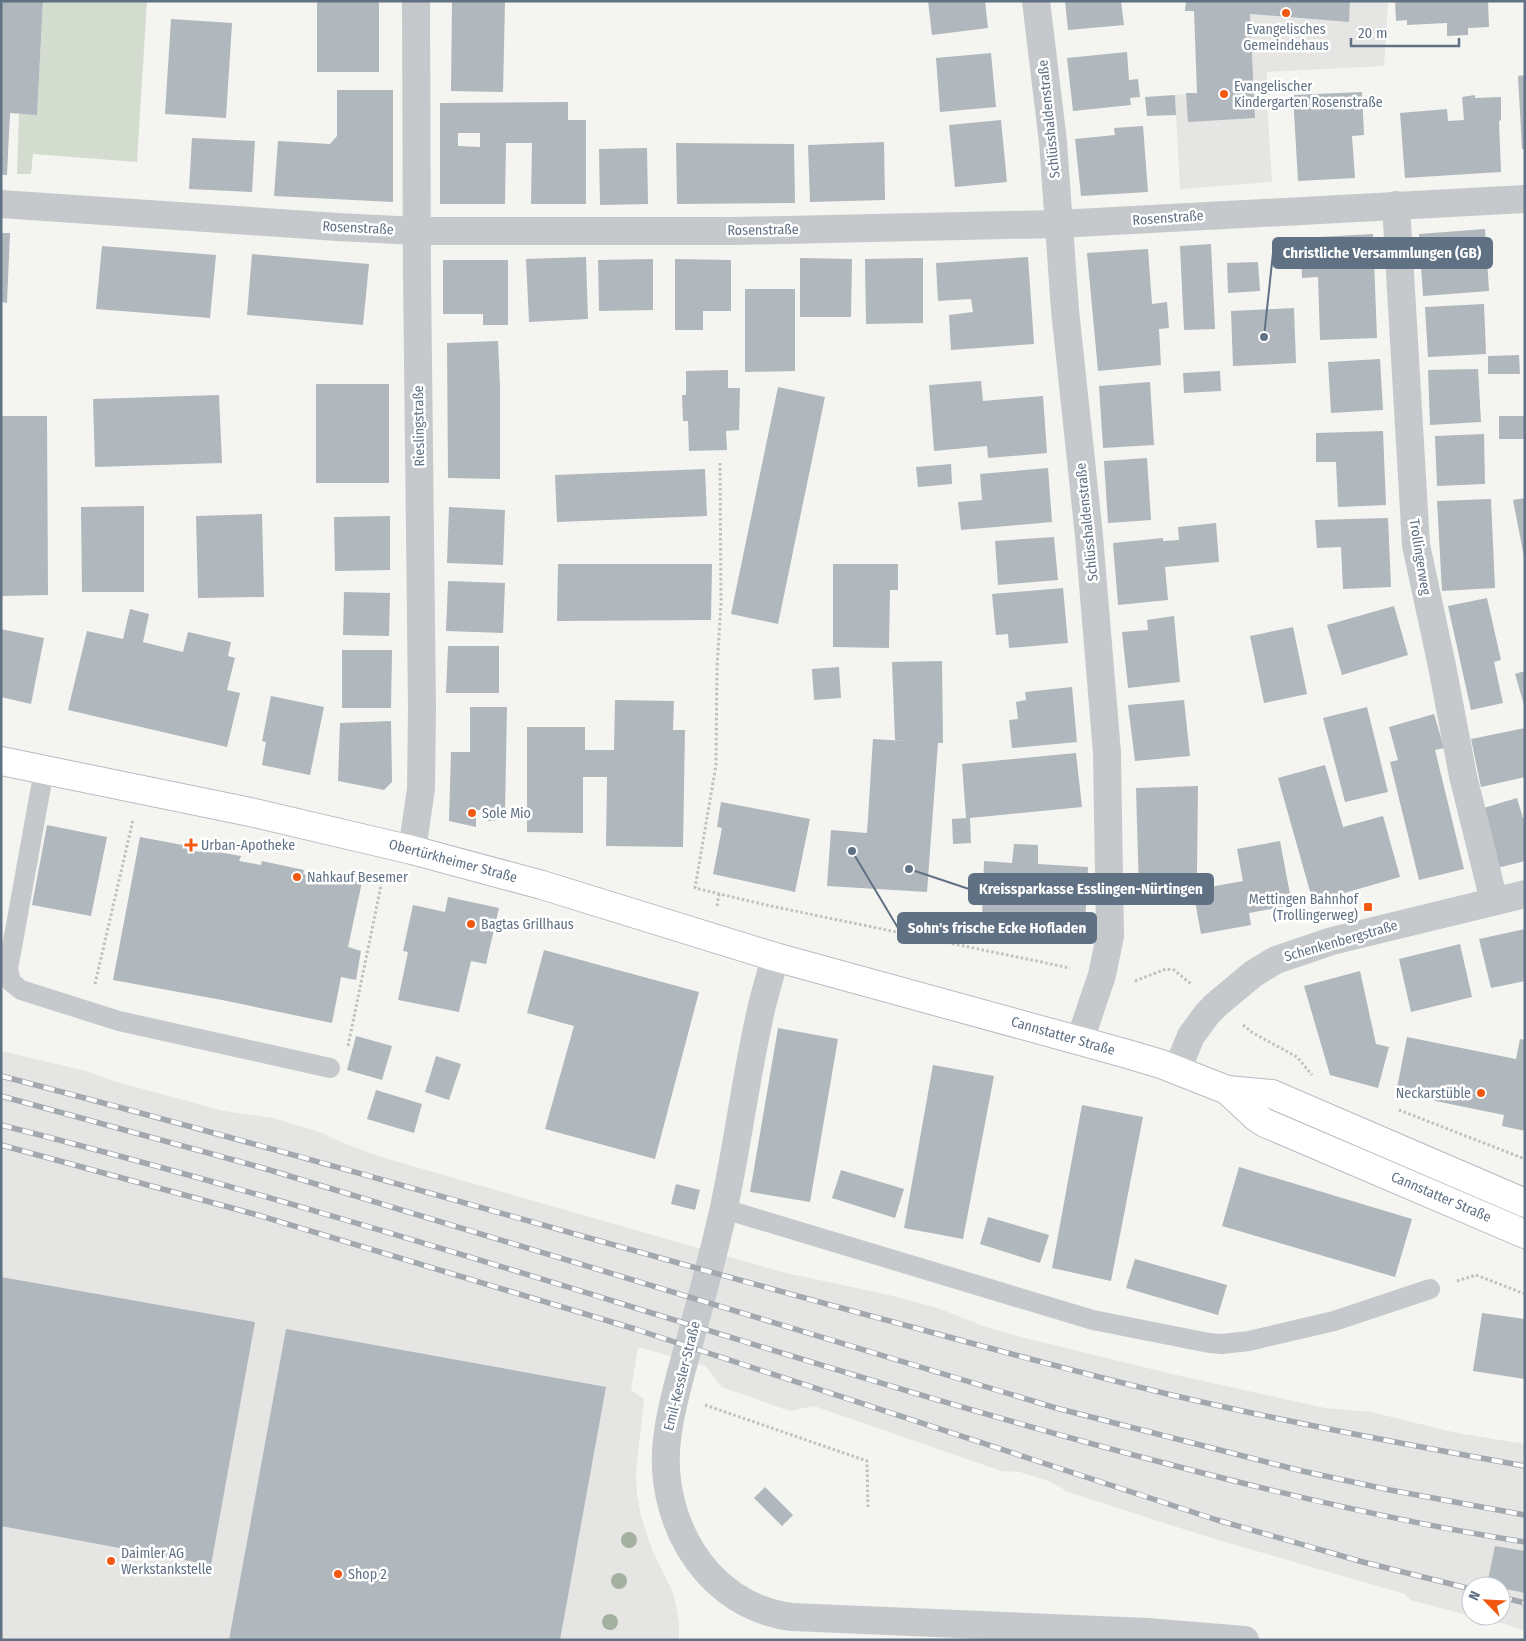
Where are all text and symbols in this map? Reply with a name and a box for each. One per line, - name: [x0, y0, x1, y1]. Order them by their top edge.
- marker: Evangelisches Gemeindehaus: [1280, 7, 1292, 19]
- scale bar: [1351, 15, 1458, 47]
- place label: Evangelisches Gemeindehaus: [1243, 21, 1329, 54]
- text: 20 m: [1358, 24, 1388, 42]
- street label: Schlüsshaldenstraße: [1034, 59, 1064, 179]
- place label: Evangelischer Kindergarten Rosenstraße: [1234, 78, 1383, 111]
- marker: Evangelischer Kindergarten Rosenstraße: [1218, 88, 1230, 100]
- street label: Rosenstraße: [1132, 207, 1204, 229]
- street label: Rosenstraße: [322, 218, 394, 238]
- street label: Rosenstraße: [727, 221, 799, 239]
- callout: Christliche Versammlungen (GB): [1273, 238, 1492, 268]
- text: Christliche Versammlungen (GB): [1283, 244, 1482, 262]
- street label: Rieslingstraße: [410, 385, 428, 467]
- street label: Schlüsshaldenstraße: [1072, 462, 1102, 582]
- street label: Trollingerweg: [1406, 518, 1434, 597]
- place label: Sole Mio: [482, 805, 531, 822]
- marker: Sole Mio: [466, 807, 478, 819]
- street label: Obertürkheimer Straße: [387, 836, 519, 886]
- place label: Urban-Apotheke: [201, 837, 295, 854]
- marker: Urban-Apotheke: [185, 839, 197, 851]
- place label: Nahkauf Besemer: [307, 869, 408, 886]
- marker: Nahkauf Besemer: [291, 871, 303, 883]
- callout: Kreissparkasse Esslingen-Nürtingen: [969, 874, 1213, 904]
- text: Kreissparkasse Esslingen-Nürtingen: [979, 880, 1203, 898]
- place label: Mettingen Bahnhof (Trollingerweg): [1249, 891, 1360, 924]
- marker: Mettingen Bahnhof (Trollingerweg): [1362, 901, 1374, 913]
- callout: Sohn's frische Ecke Hofladen: [898, 913, 1096, 943]
- place label: Bagtas Grillhaus: [481, 916, 574, 933]
- street label: Schenkenbergstraße: [1282, 917, 1400, 965]
- marker: Bagtas Grillhaus: [465, 918, 477, 930]
- text: Sohn's frische Ecke Hofladen: [908, 919, 1086, 937]
- street label: Cannstatter Straße: [1009, 1013, 1117, 1059]
- place label: Neckarstüble: [1396, 1085, 1471, 1102]
- marker: Neckarstüble: [1475, 1087, 1487, 1099]
- street label: Cannstatter Straße: [1388, 1168, 1494, 1226]
- street label: Emil-Kessler-Straße: [660, 1319, 704, 1432]
- place label: Daimler AG Werkstankstelle: [121, 1545, 212, 1578]
- marker: Daimler AG Werkstankstelle: [105, 1555, 117, 1567]
- place label: Shop 2: [348, 1566, 387, 1583]
- marker: Shop 2: [332, 1568, 344, 1580]
- north arrow: [1461, 1576, 1511, 1626]
- text: N: [1465, 1589, 1484, 1603]

